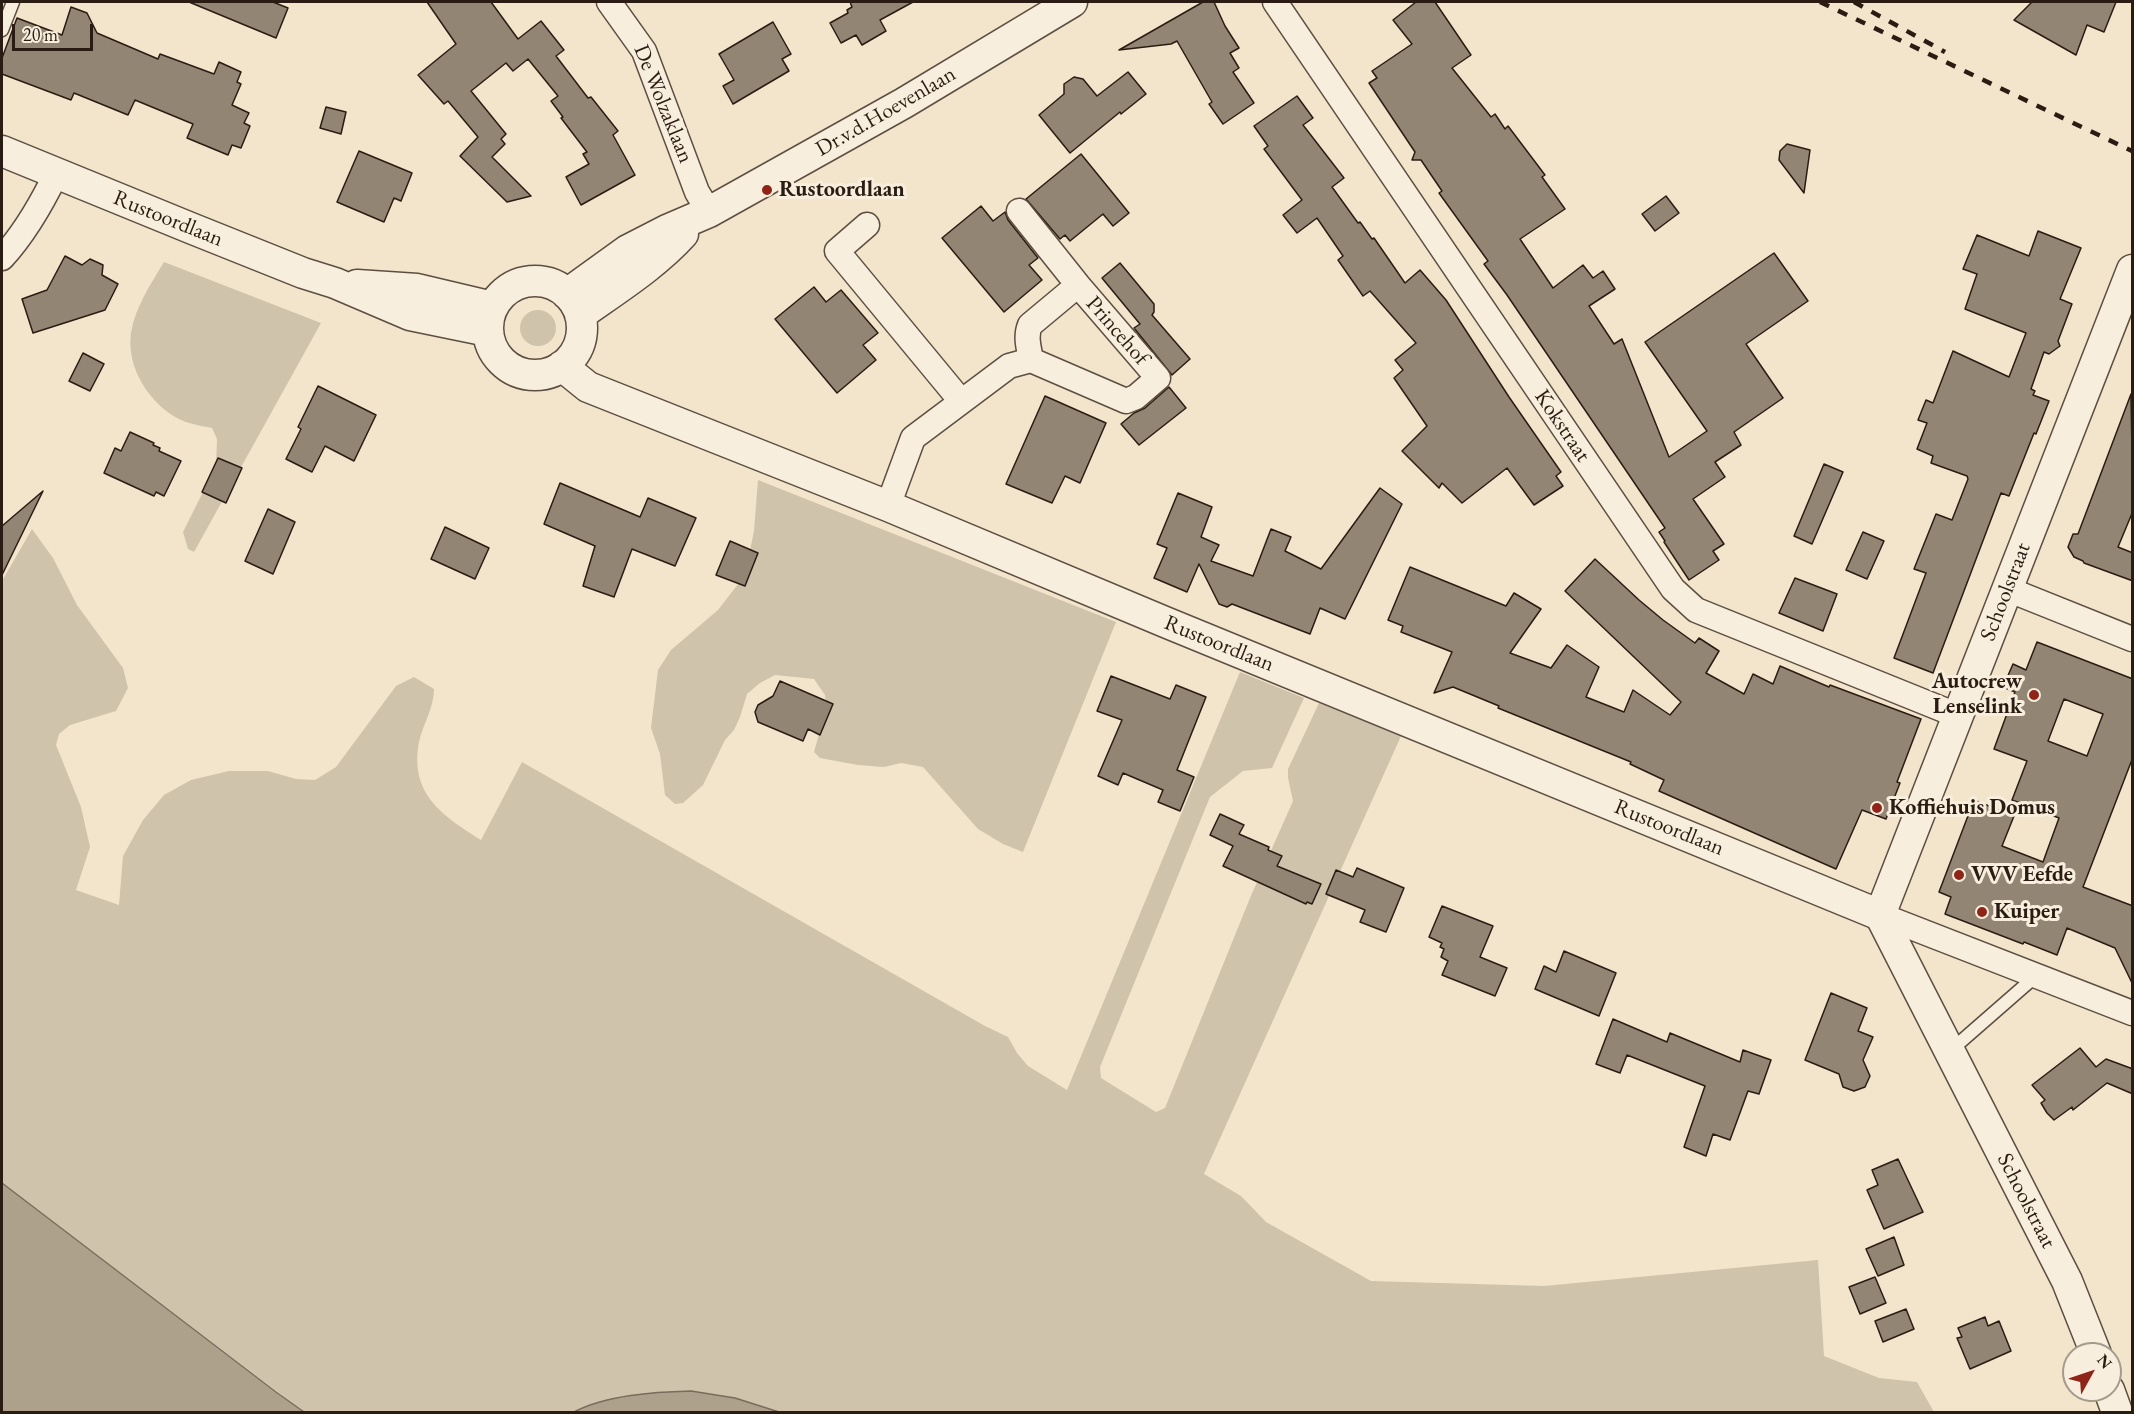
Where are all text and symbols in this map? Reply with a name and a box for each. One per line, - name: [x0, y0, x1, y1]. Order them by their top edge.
- scale bar: [15, 12, 96, 50]
- text: 20 m: [23, 23, 58, 46]
- street label: De Wolzaklaan: [627, 41, 699, 167]
- street label: Dr.v.d.Hoevenlaan: [811, 61, 961, 163]
- place label: Rustoordlaan: [779, 177, 905, 203]
- marker: Rustoordlaan: [760, 183, 774, 197]
- street label: Rustoordlaan: [109, 185, 227, 253]
- street label: Princehof: [1080, 291, 1154, 371]
- street label: Kokstraat: [1528, 385, 1596, 467]
- street label: Schoolstraat: [1975, 539, 2037, 645]
- street label: Rustoordlaan: [1160, 610, 1278, 678]
- place label: Autocrew Lenselink: [1932, 669, 2022, 720]
- marker: Autocrew Lenselink: [2027, 688, 2041, 702]
- street label: Rustoordlaan: [1610, 794, 1728, 862]
- place label: Koffiehuis Domus: [1889, 795, 2055, 821]
- marker: Koffiehuis Domus: [1870, 801, 1884, 815]
- place label: VVV Eefde: [1971, 862, 2073, 888]
- marker: VVV Eefde: [1952, 868, 1966, 882]
- place label: Kuiper: [1994, 899, 2059, 925]
- marker: Kuiper: [1975, 905, 1989, 919]
- street label: Schoolstraat: [1991, 1149, 2061, 1253]
- north arrow: [2062, 1342, 2122, 1402]
- text: N: [2092, 1350, 2117, 1373]

